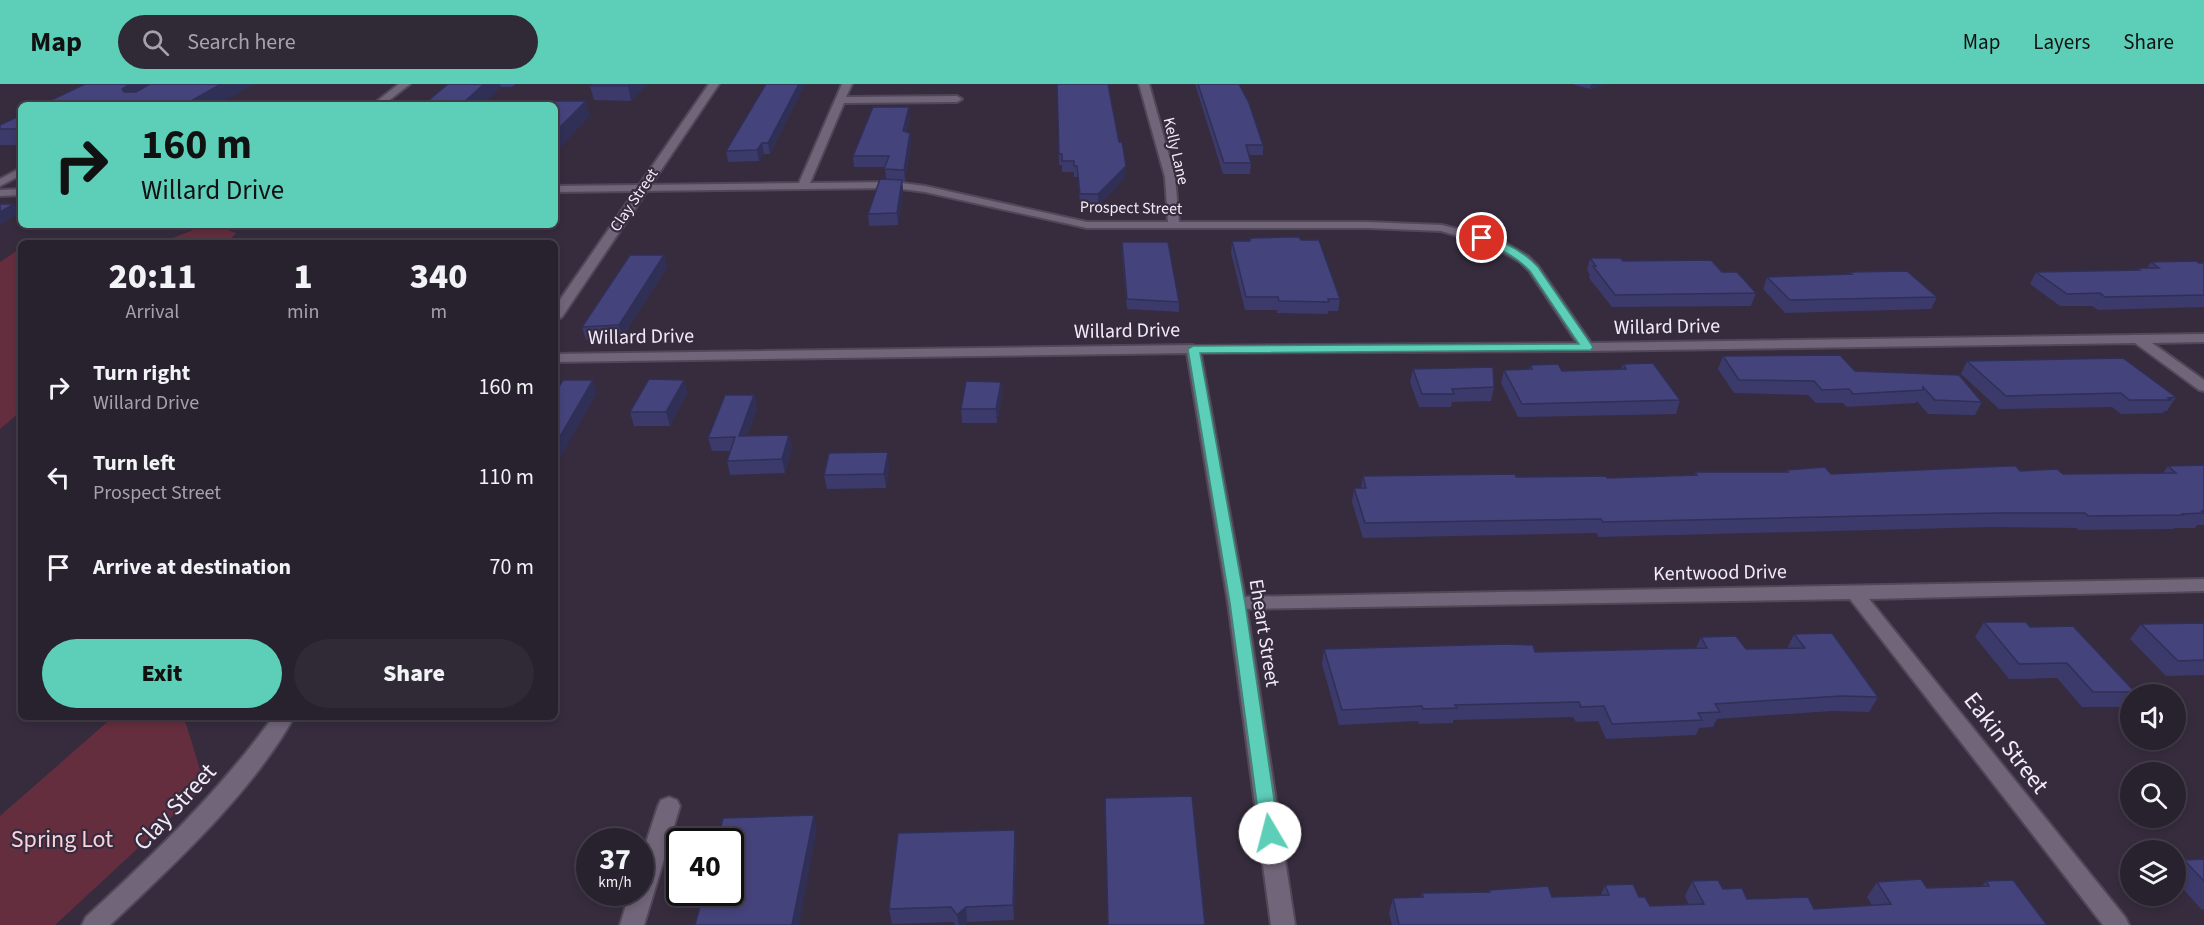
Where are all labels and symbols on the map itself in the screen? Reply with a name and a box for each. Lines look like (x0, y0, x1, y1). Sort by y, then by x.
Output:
street label: Kelly Lane (1158, 115, 1194, 187)
street label: Clay Street (605, 164, 664, 236)
street label: Prospect Street (1080, 196, 1183, 220)
pin (1456, 212, 1507, 263)
street label: Willard Drive (1614, 312, 1720, 342)
street label: Willard Drive (1074, 316, 1180, 346)
street label: Willard Drive (588, 322, 694, 352)
street label: Kentwood Drive (1653, 558, 1787, 588)
street label: Eheart Street (1242, 577, 1286, 689)
street label: Eakin Street (1955, 685, 2057, 801)
street label: Clay Street (125, 756, 225, 858)
position arrow (1238, 801, 1302, 865)
park label: Spring Lot (11, 822, 113, 857)
speed limit sign: 40 (666, 828, 744, 906)

